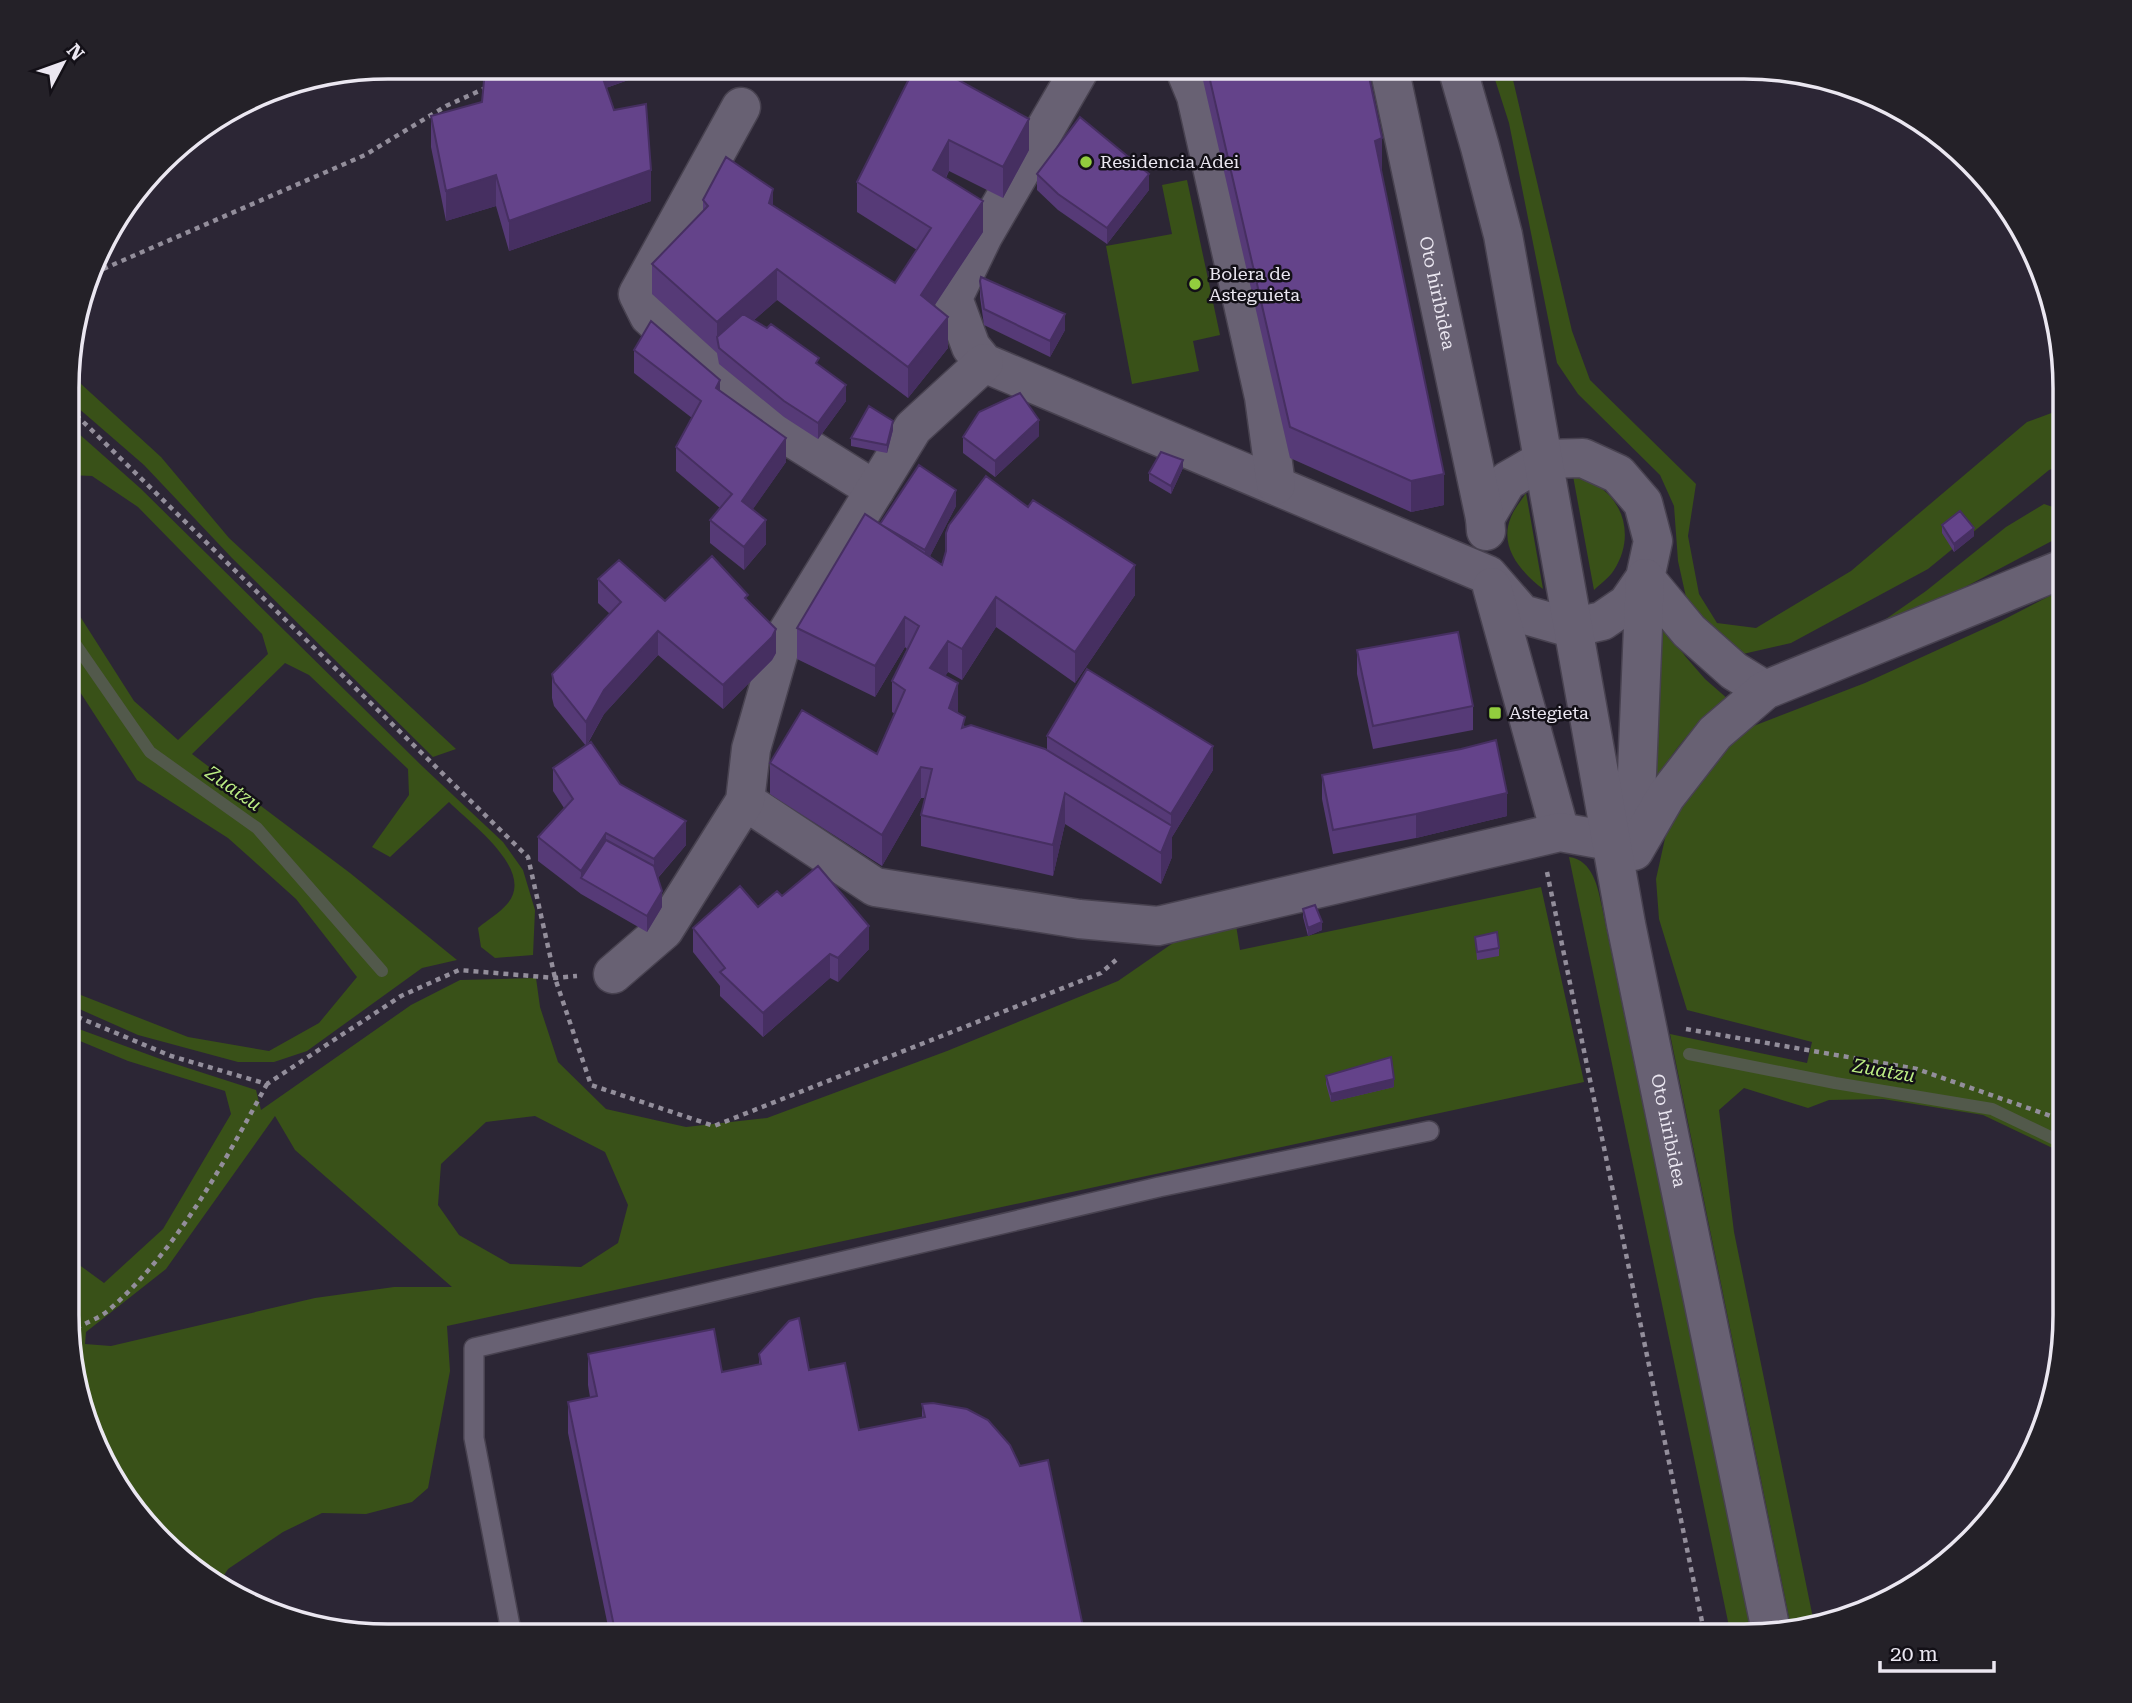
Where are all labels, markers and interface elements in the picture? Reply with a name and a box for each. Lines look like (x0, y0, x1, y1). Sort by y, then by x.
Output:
north arrow (28, 28, 98, 98)
text: N (62, 39, 89, 66)
place label: Residencia Adei (1100, 151, 1240, 172)
marker: Residencia Adei (1078, 154, 1094, 170)
street label: Oto hiribidea (1415, 234, 1460, 352)
place label: Bolera de Asteguieta (1209, 263, 1300, 305)
marker: Bolera de Asteguieta (1187, 276, 1203, 292)
place label: Astegieta (1509, 702, 1589, 723)
marker: Astegieta (1487, 705, 1503, 721)
water label: Zuatzu (201, 760, 266, 816)
water label: Zuatzu (1850, 1054, 1917, 1087)
street label: Oto hiribidea (1647, 1072, 1691, 1189)
scale bar (1880, 1630, 1994, 1674)
text: 20 m (1890, 1642, 1938, 1666)

